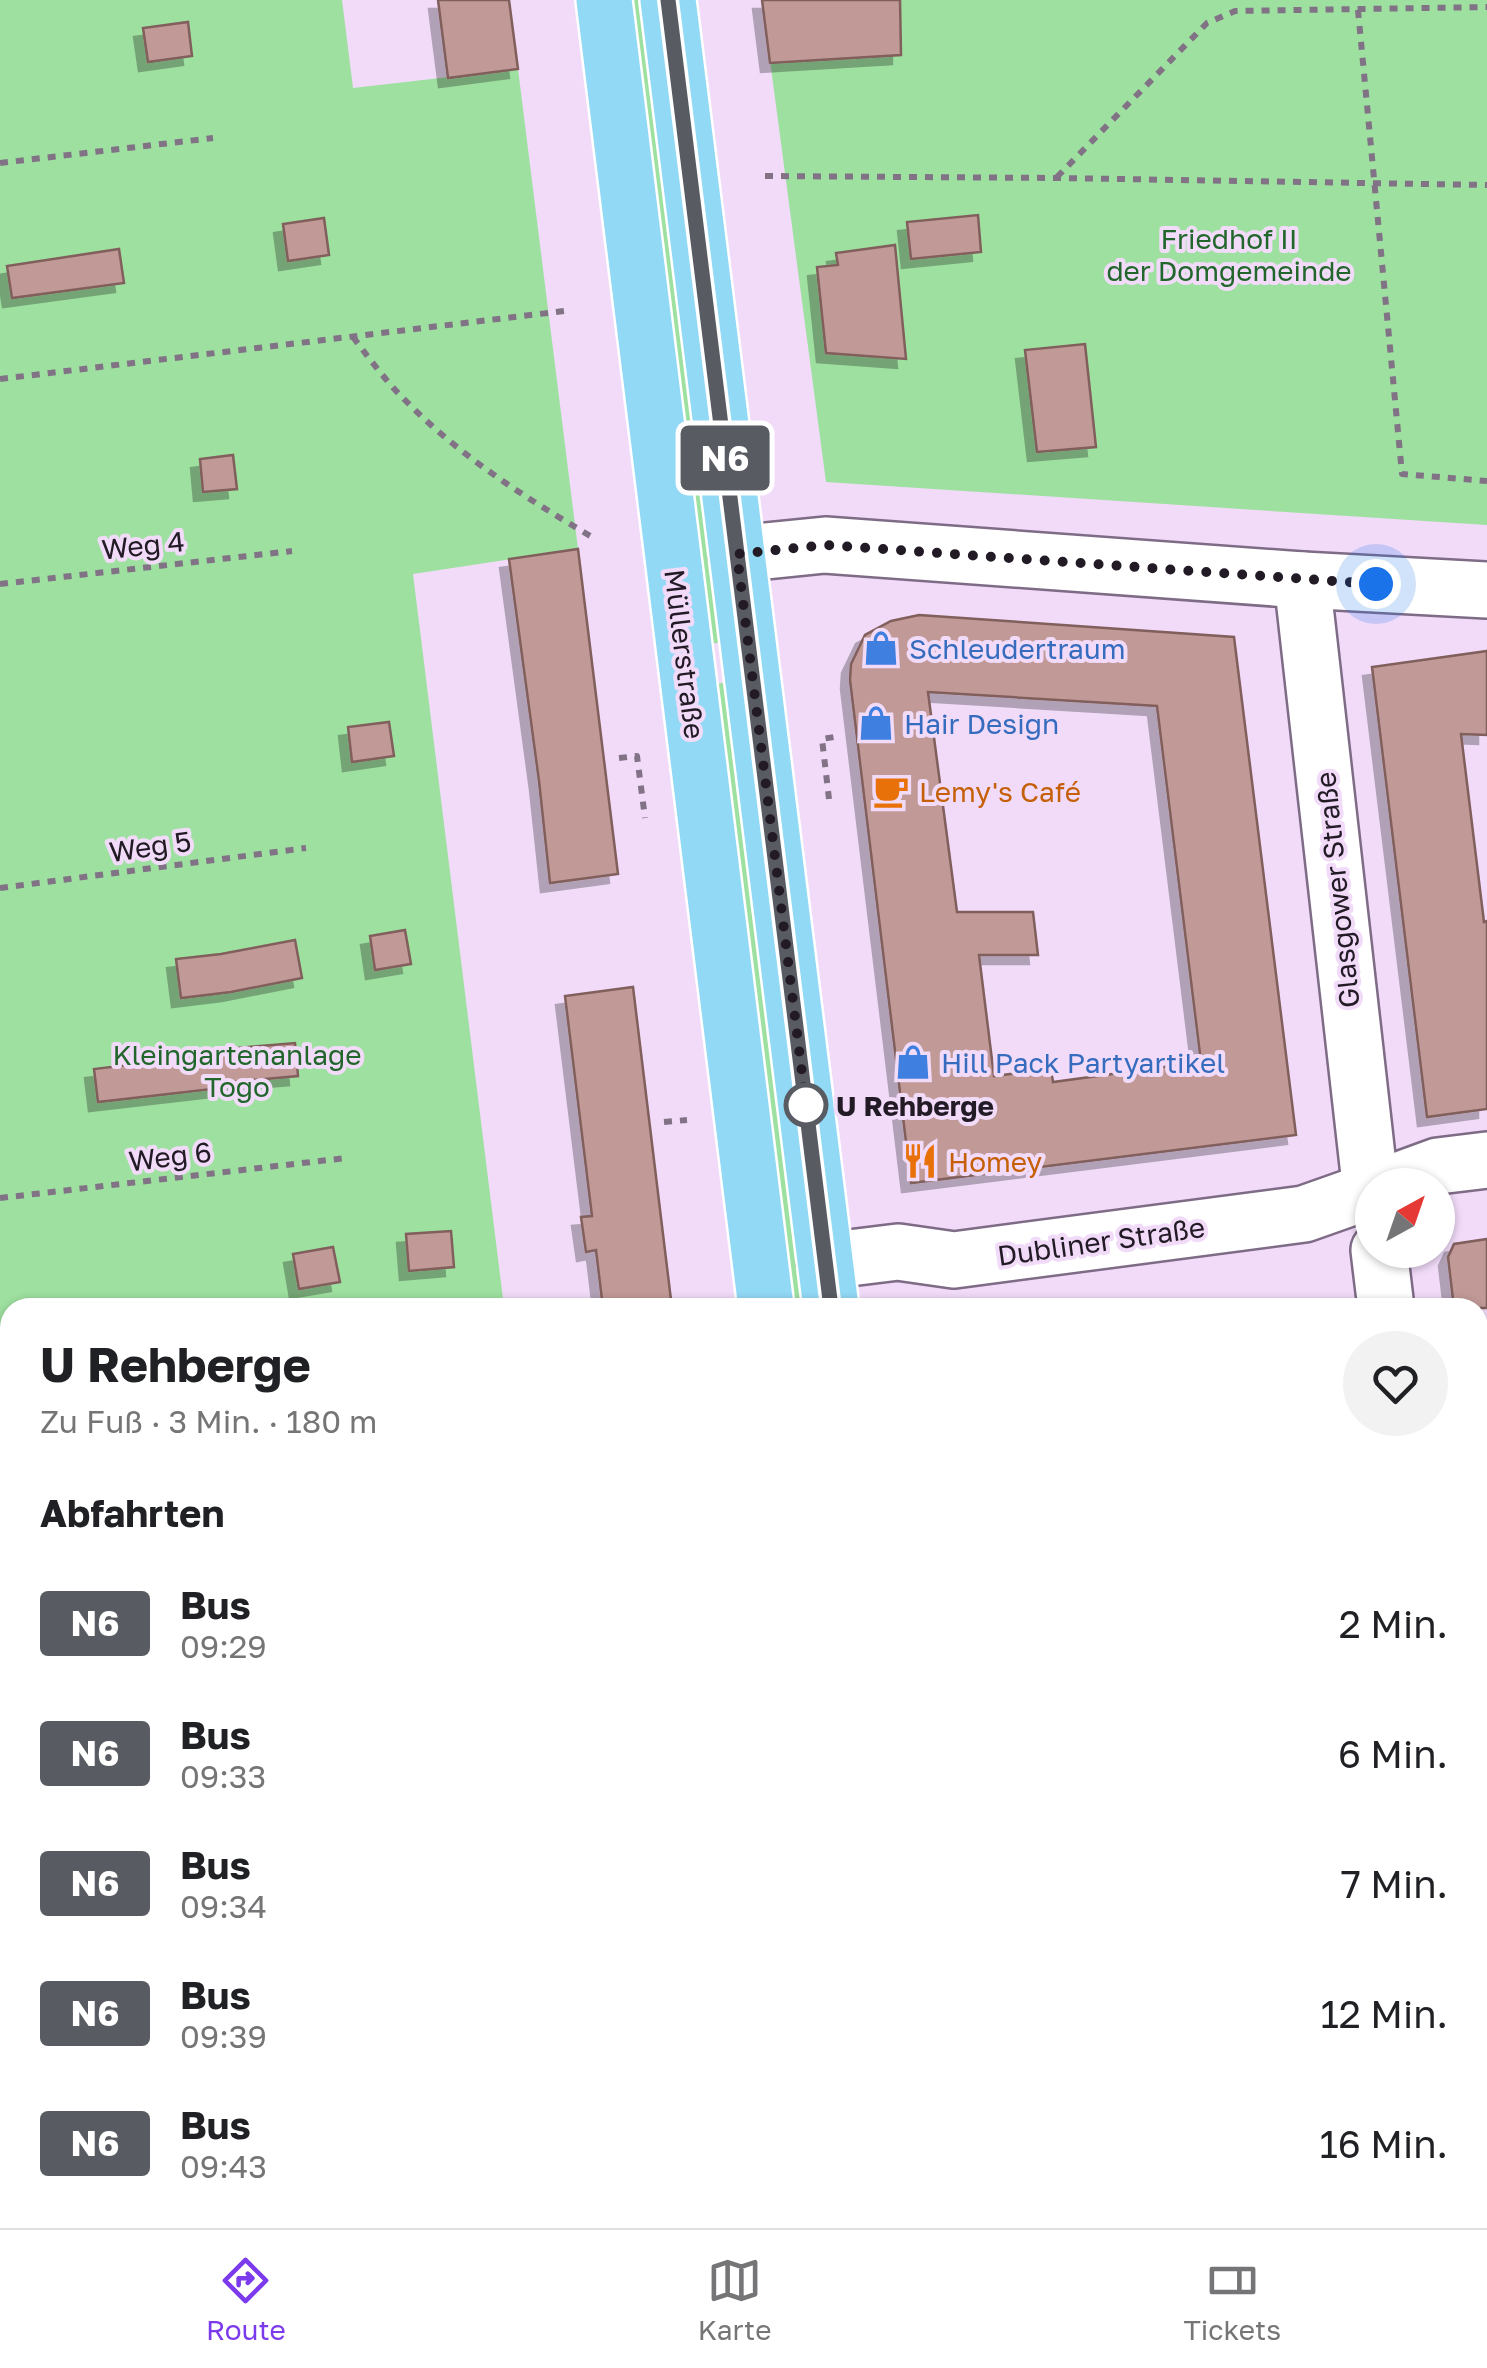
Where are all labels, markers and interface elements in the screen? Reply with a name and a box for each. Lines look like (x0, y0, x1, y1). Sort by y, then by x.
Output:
park label: Friedhof II der Domgemeinde (1106, 222, 1352, 287)
line badge: N6 (680, 426, 770, 490)
text: N6 (701, 437, 749, 479)
street label: Weg 4 (100, 524, 186, 566)
your location (1351, 559, 1401, 609)
street label: Müllerstraße (658, 567, 712, 741)
shop icon: Schleudertraum (862, 629, 900, 667)
place label: Schleudertraum (909, 632, 1126, 665)
shop icon: Hair Design (857, 704, 895, 742)
place label: Hair Design (904, 707, 1059, 740)
street label: Glasgower Straße (1308, 770, 1366, 1010)
cafe icon: Lemy's Café (872, 772, 910, 810)
place label: Lemy's Café (919, 775, 1081, 808)
street label: Weg 5 (107, 824, 193, 868)
park label: Kleingartenanlage Togo (112, 1038, 362, 1103)
shop icon: Hill Pack Partyartikel (894, 1043, 932, 1081)
place label: Hill Pack Partyartikel (941, 1046, 1225, 1079)
marker: U Rehberge (785, 1084, 827, 1126)
place label: U Rehberge (836, 1089, 994, 1122)
street label: Weg 6 (127, 1135, 213, 1177)
restaurant icon: Homey (901, 1142, 939, 1180)
place label: Homey (948, 1145, 1043, 1178)
north arrow (1355, 1168, 1455, 1268)
map controls (1355, 1168, 1455, 1268)
street label: Dubliner Straße (995, 1210, 1207, 1272)
button: heart (1343, 1331, 1448, 1436)
text: U Rehberge (40, 1335, 311, 1393)
text: Zu Fuß · 3 Min. · 180 m (40, 1402, 377, 1440)
text: Abfahrten (40, 1490, 224, 1535)
text: Bus (180, 1582, 251, 1627)
text: 2 Min. (1339, 1601, 1448, 1646)
text: N6 (71, 1602, 119, 1644)
text: 09:29 (180, 1627, 267, 1665)
text: Bus (180, 1712, 251, 1757)
text: 6 Min. (1338, 1731, 1448, 1776)
text: N6 (71, 1732, 119, 1774)
text: 09:33 (180, 1757, 266, 1795)
text: Bus (180, 1842, 251, 1887)
text: 7 Min. (1341, 1861, 1448, 1906)
text: N6 (71, 1862, 119, 1904)
text: 09:34 (180, 1887, 267, 1925)
text: Bus (180, 1972, 251, 2017)
text: 12 Min. (1320, 1991, 1448, 2036)
text: N6 (71, 1992, 119, 2034)
text: 09:39 (180, 2017, 267, 2055)
text: Bus (180, 2102, 251, 2147)
text: 16 Min. (1319, 2121, 1448, 2166)
text: N6 (71, 2122, 119, 2164)
text: 09:43 (180, 2147, 267, 2185)
tab: Route (206, 2253, 286, 2346)
tab: Karte (698, 2253, 772, 2346)
tab: Tickets (1183, 2253, 1281, 2346)

